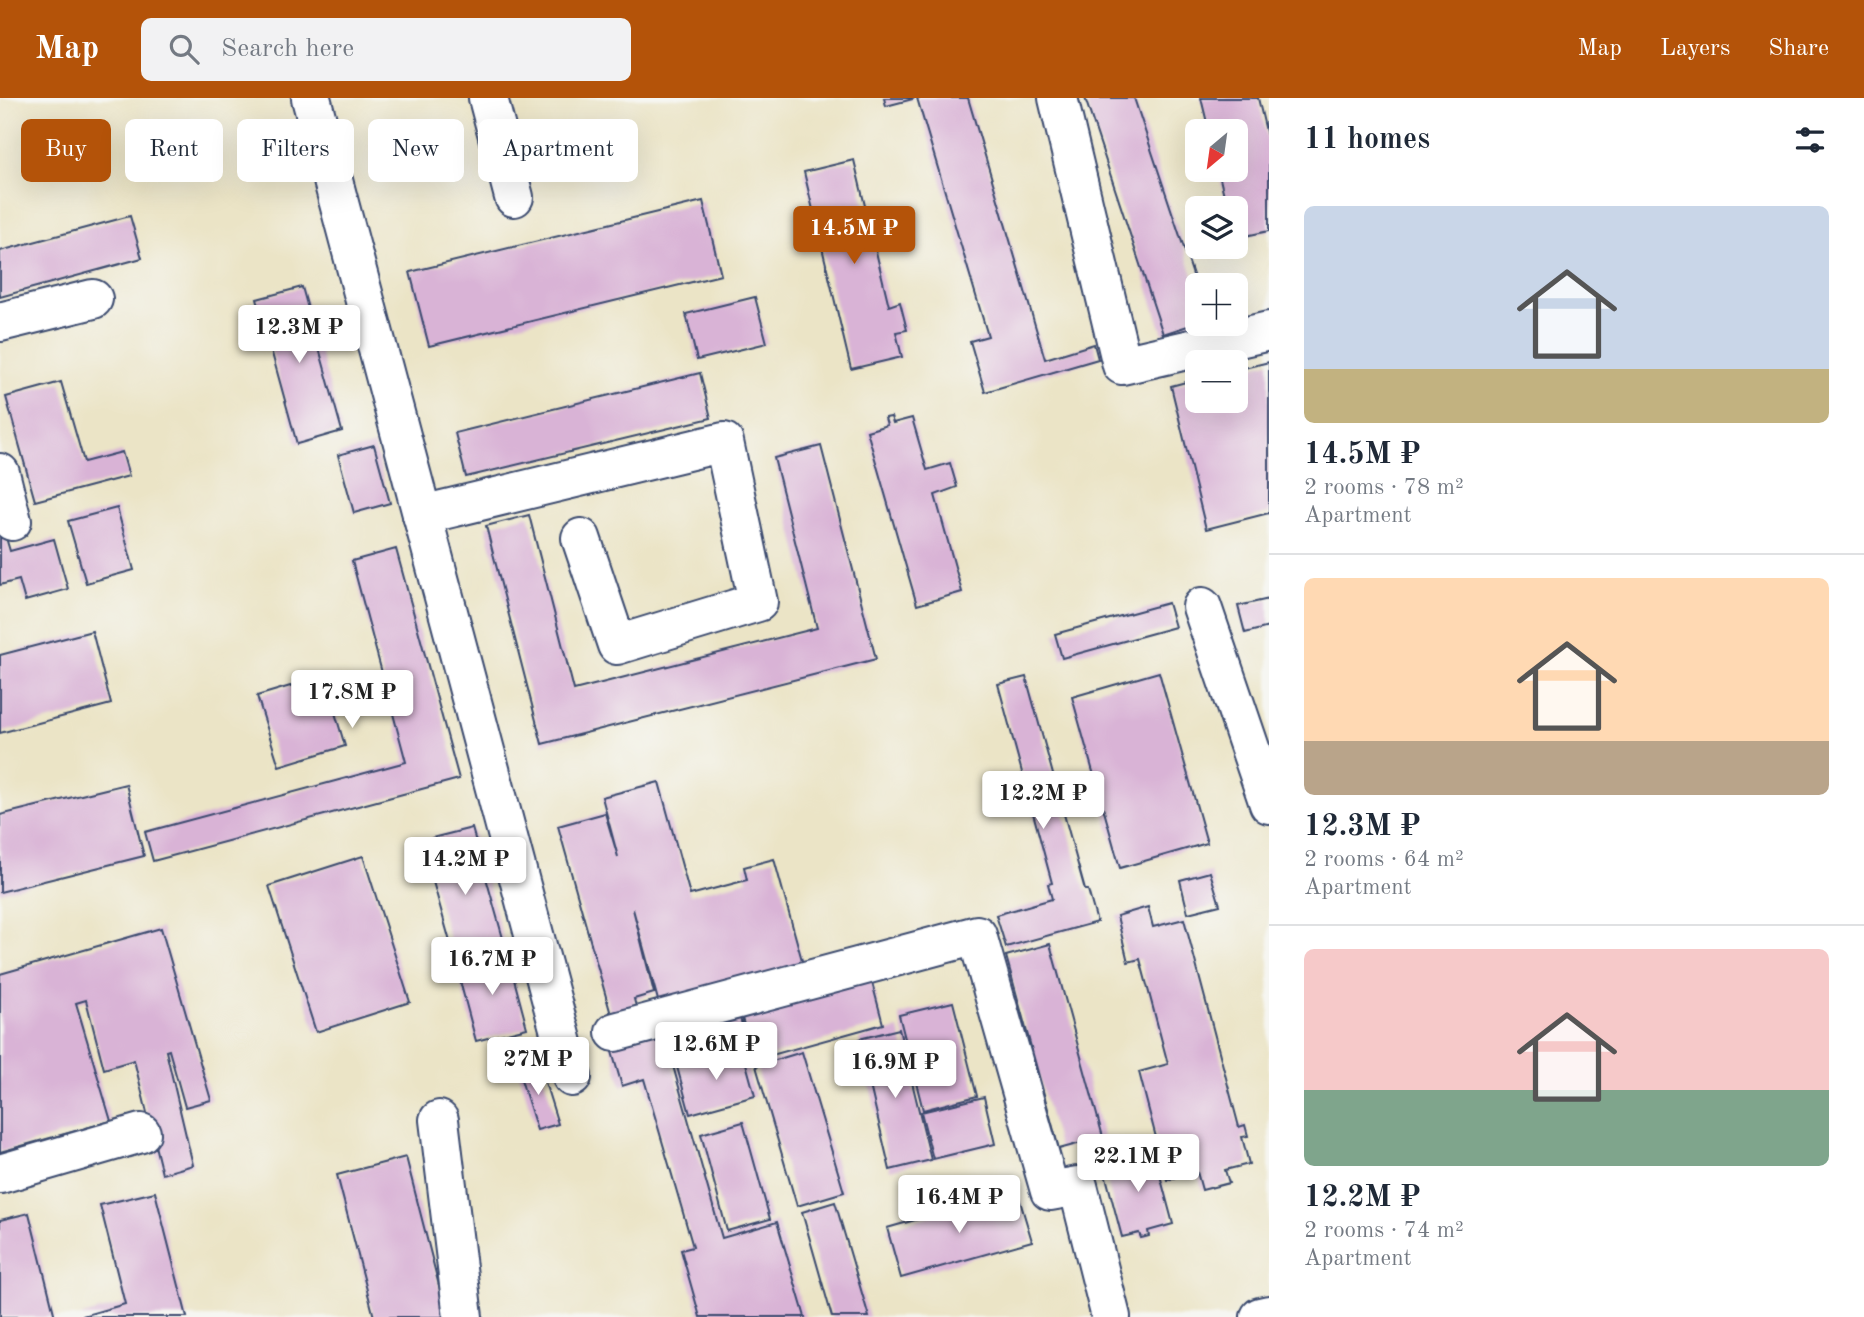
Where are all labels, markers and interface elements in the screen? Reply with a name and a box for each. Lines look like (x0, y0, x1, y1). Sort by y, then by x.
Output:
search box (141, 18, 631, 81)
icon: search (165, 30, 203, 68)
text: Map (35, 33, 99, 66)
text: Search here (221, 36, 354, 62)
text: Map (1578, 37, 1622, 61)
text: Layers (1660, 37, 1730, 61)
text: Share (1768, 37, 1829, 61)
chip: Buy (21, 119, 111, 182)
chip: Rent (125, 119, 223, 182)
chip: Filters (237, 119, 354, 182)
chip: New (368, 119, 464, 182)
chip: Apartment (478, 119, 638, 182)
north arrow (1185, 119, 1248, 182)
map controls (1185, 119, 1248, 413)
icon: filters (1791, 121, 1829, 159)
text: 11 homes (1304, 125, 1430, 155)
button: layers (1185, 196, 1248, 259)
pin: 14.5M ₽ (789, 206, 919, 266)
text: 14.5M ₽ (809, 217, 899, 240)
icon: home (1504, 251, 1630, 377)
button: + (1185, 273, 1248, 336)
pin: 12.3M ₽ (234, 306, 364, 365)
text: 12.3M ₽ (254, 316, 344, 339)
button: − (1185, 350, 1248, 413)
text: 14.5M ₽ (1304, 440, 1421, 470)
text: 2 rooms · 78 m² (1304, 476, 1464, 499)
text: Apartment (1304, 504, 1412, 527)
icon: home (1504, 623, 1630, 749)
pin: 17.8M ₽ (287, 670, 417, 730)
text: 17.8M ₽ (307, 681, 397, 704)
pin: 12.2M ₽ (978, 772, 1108, 831)
text: 12.2M ₽ (998, 782, 1088, 805)
text: 12.3M ₽ (1304, 812, 1421, 842)
pin: 14.2M ₽ (400, 838, 530, 897)
text: 14.2M ₽ (420, 848, 510, 871)
text: 2 rooms · 64 m² (1304, 848, 1464, 871)
text: Apartment (1304, 876, 1412, 899)
pin: 16.7M ₽ (427, 937, 557, 997)
text: 16.7M ₽ (447, 948, 537, 971)
icon: home (1504, 994, 1630, 1120)
pin: 12.6M ₽ (651, 1023, 781, 1082)
text: 12.6M ₽ (671, 1033, 761, 1056)
pin: 27M ₽ (489, 1038, 587, 1097)
pin: 16.9M ₽ (830, 1040, 960, 1100)
text: 27M ₽ (503, 1048, 573, 1071)
text: 16.9M ₽ (850, 1051, 940, 1074)
pin: 22.1M ₽ (1073, 1134, 1203, 1194)
text: 22.1M ₽ (1093, 1145, 1183, 1168)
pin: 16.4M ₽ (894, 1176, 1024, 1235)
text: 12.2M ₽ (1304, 1183, 1421, 1213)
text: 16.4M ₽ (914, 1186, 1004, 1209)
text: 2 rooms · 74 m² (1304, 1219, 1464, 1242)
text: Apartment (1304, 1247, 1412, 1270)

